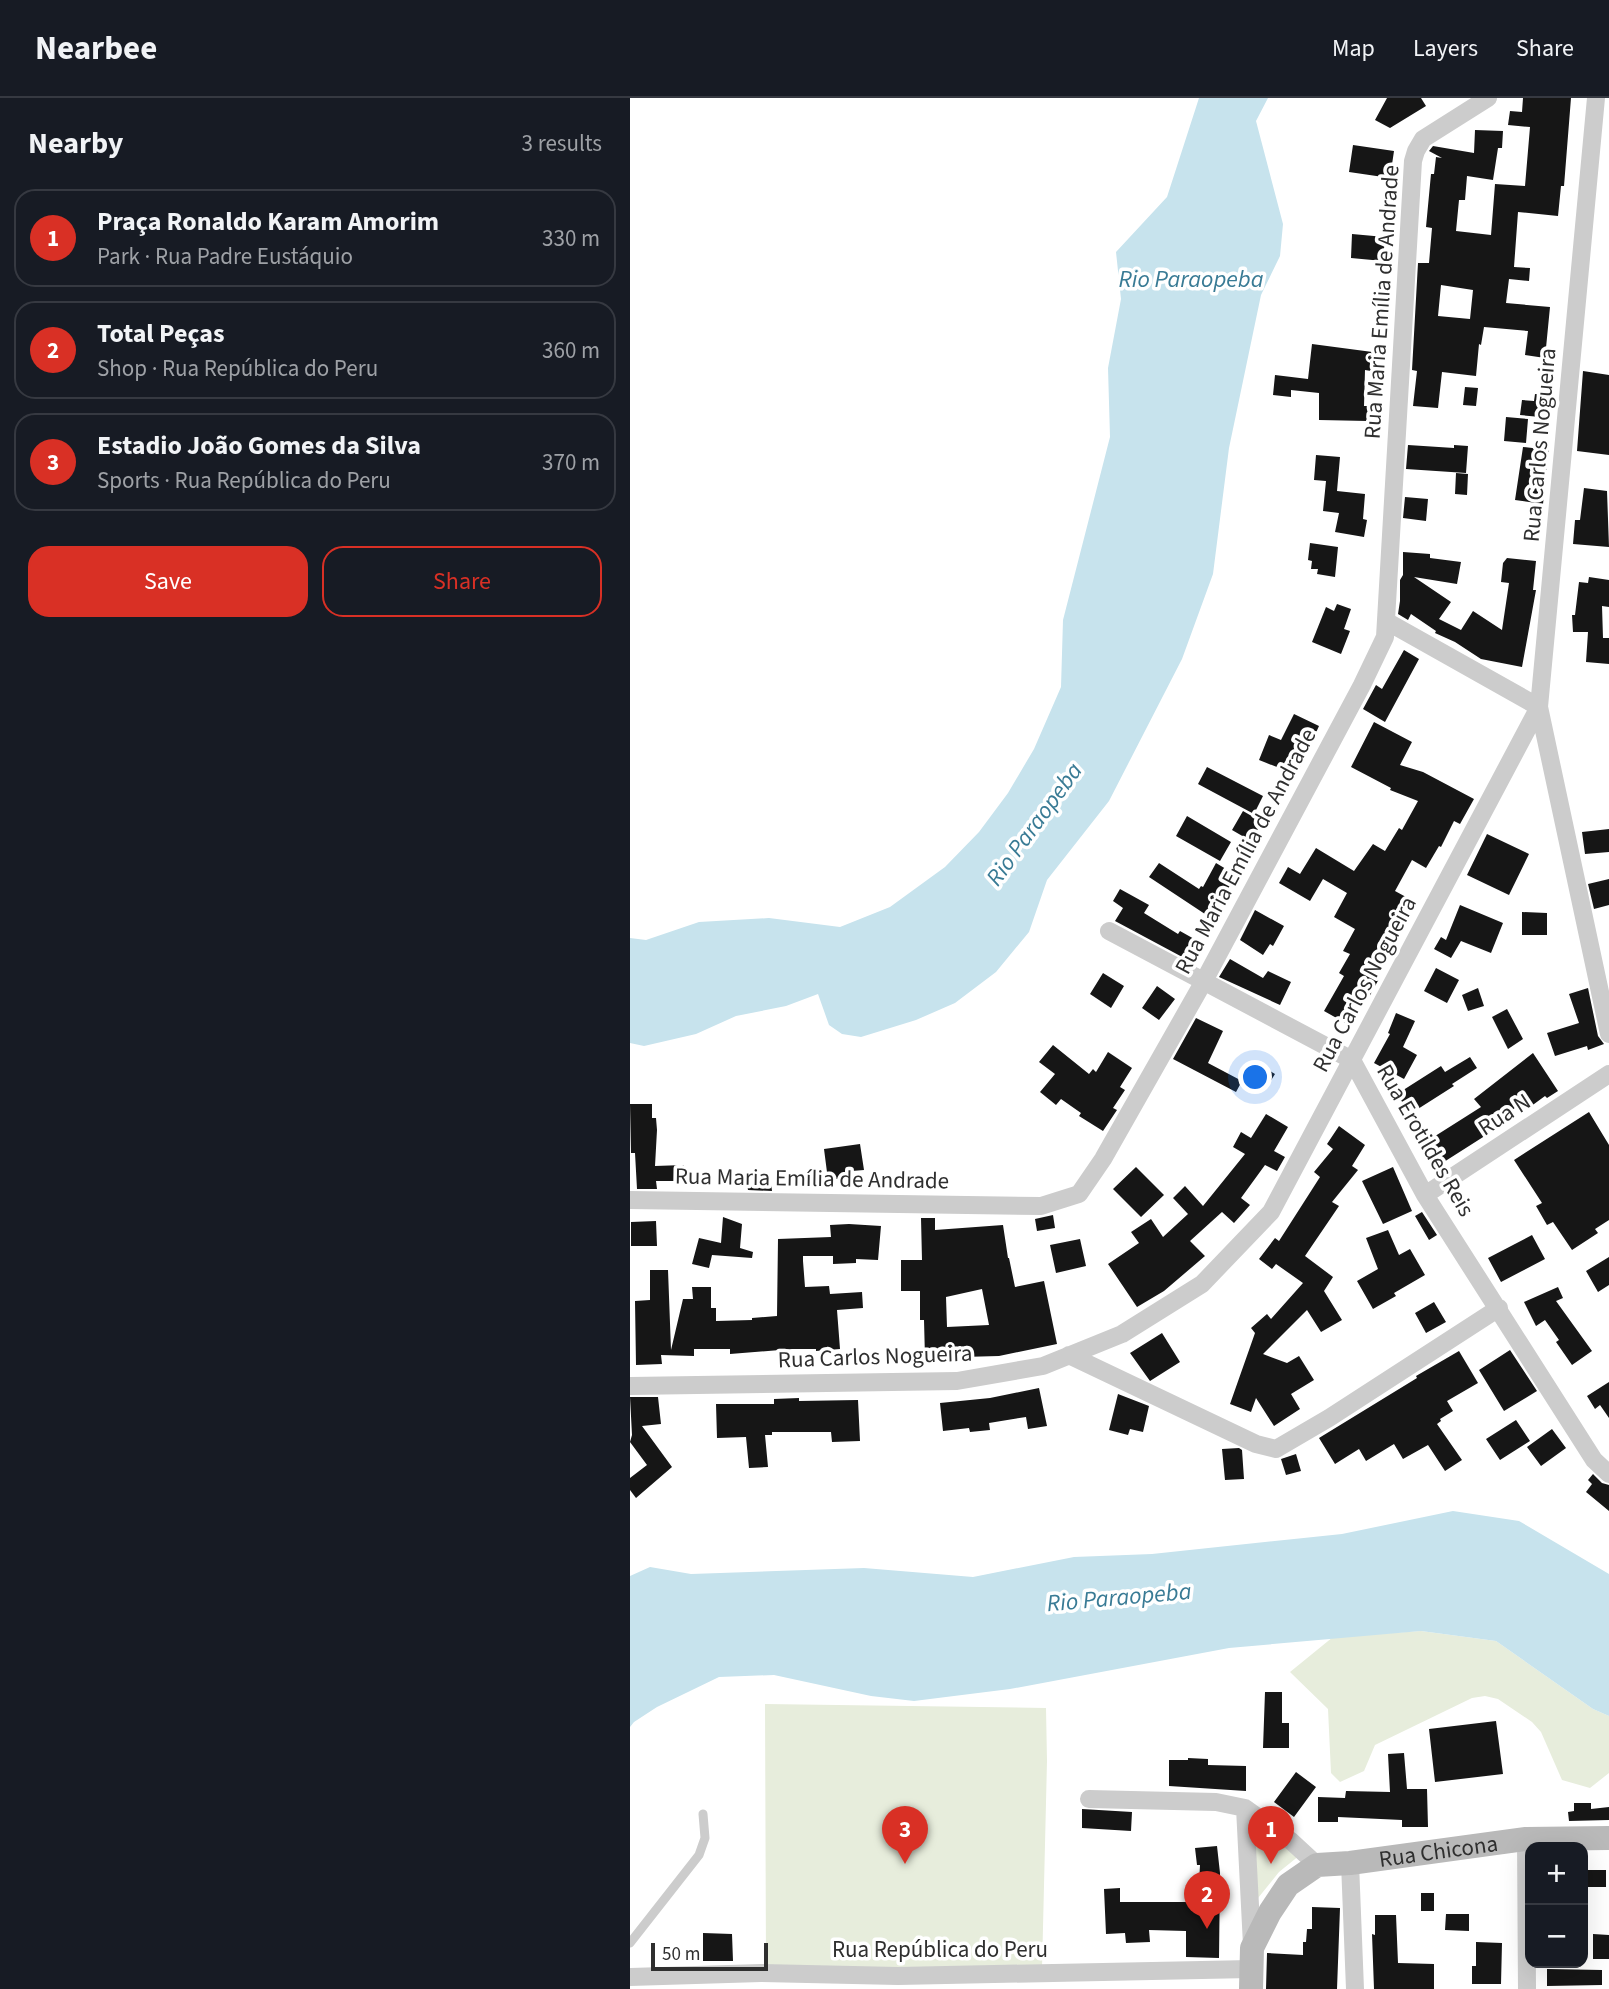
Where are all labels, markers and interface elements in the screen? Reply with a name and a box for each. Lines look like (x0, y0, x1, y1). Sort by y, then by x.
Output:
text: Nearbee (35, 25, 157, 72)
text: Map (1332, 31, 1375, 66)
text: Layers (1413, 31, 1478, 66)
text: Share (1516, 31, 1574, 66)
text: Nearby (28, 122, 123, 165)
text: 3 results (522, 127, 602, 160)
street label: Rua Maria Emília de Andrade (1355, 164, 1408, 440)
text: Praça Ronaldo Karam Amorim (97, 203, 439, 240)
text: 1 (47, 222, 59, 255)
text: 330 m (542, 222, 600, 255)
text: Park · Rua Padre Eustáquio (97, 240, 353, 273)
water label: Rio Paraopeba (1118, 262, 1264, 297)
text: Total Peças (97, 315, 225, 352)
text: 2 (47, 334, 59, 367)
text: 360 m (542, 334, 600, 367)
street label: Rua Carlos Nogueira (1515, 347, 1564, 543)
text: Shop · Rua República do Peru (97, 352, 378, 385)
text: Estadio João Gomes da Silva (97, 427, 421, 464)
text: 3 (47, 446, 59, 479)
text: 370 m (542, 446, 600, 479)
text: Sports · Rua República do Peru (97, 464, 391, 497)
button: Save (28, 546, 308, 617)
button: Share (322, 546, 602, 617)
street label: Rua Maria Emília de Andrade (1166, 722, 1324, 980)
water label: Rio Paraopeba (978, 755, 1091, 893)
street label: Rua Carlos Nogueira (1304, 891, 1425, 1078)
street label: Rua Erotildes Reis (1369, 1058, 1483, 1223)
your location (1238, 1060, 1272, 1094)
street label: Rua N (1472, 1085, 1537, 1144)
street label: Rua Maria Emília de Andrade (675, 1160, 949, 1197)
street label: Rua Carlos Nogueira (777, 1337, 973, 1376)
water label: Rio Paraopeba (1045, 1574, 1193, 1621)
pin: 3 (882, 1806, 928, 1864)
pin: 1 (1248, 1806, 1294, 1864)
street label: Rua Chicona (1377, 1827, 1500, 1876)
map controls (1525, 1842, 1588, 1968)
button: + (1525, 1842, 1588, 1905)
pin: 2 (1184, 1871, 1230, 1929)
button: − (1525, 1905, 1588, 1968)
street label: Rua República do Peru (832, 1933, 1048, 1966)
scale bar (651, 1940, 768, 1972)
text: 50 m (662, 1941, 700, 1968)

